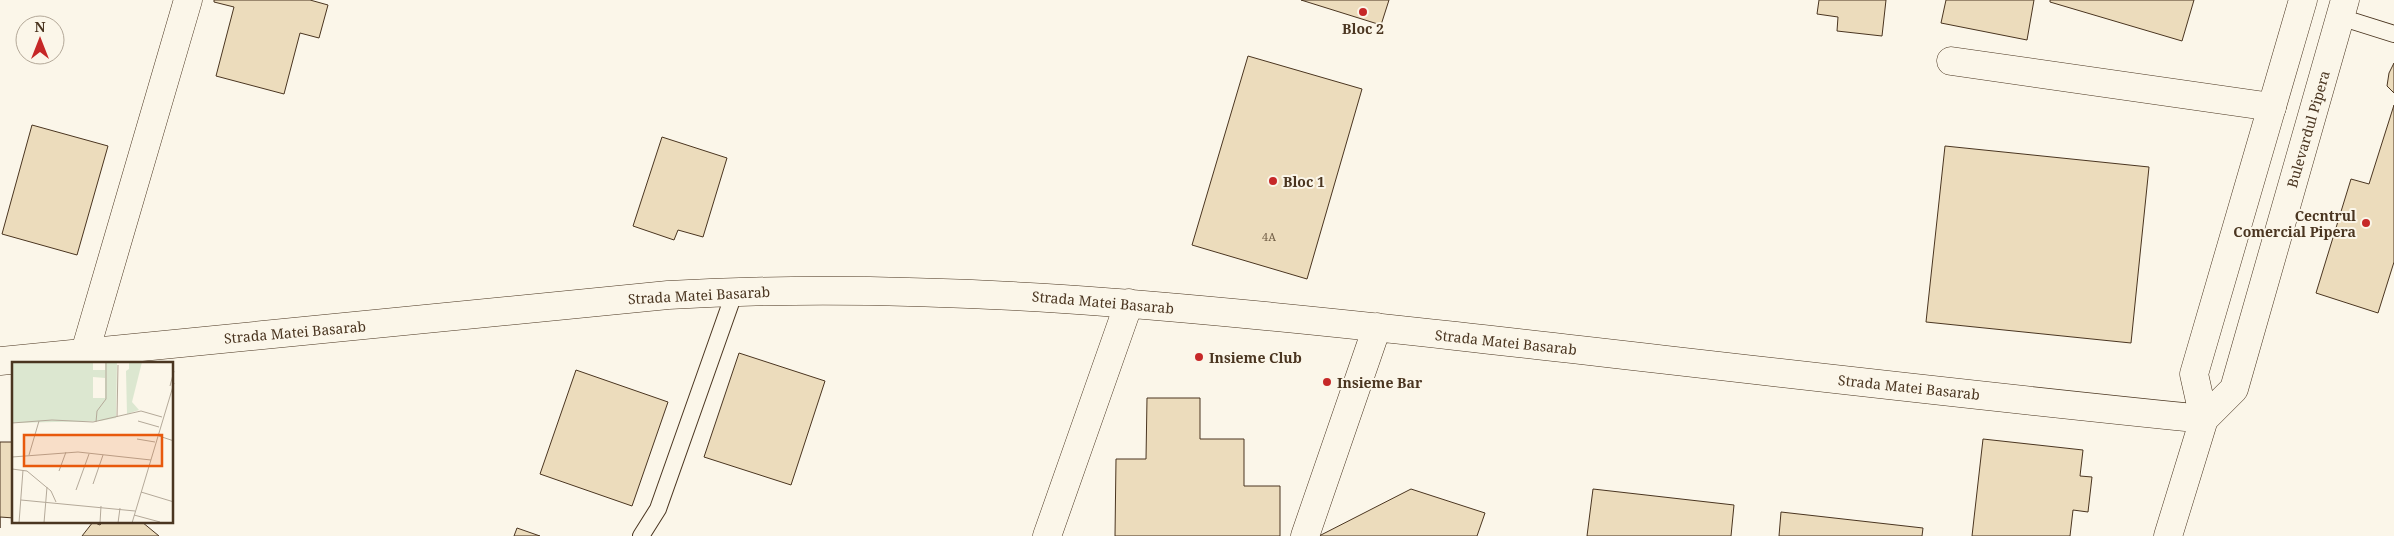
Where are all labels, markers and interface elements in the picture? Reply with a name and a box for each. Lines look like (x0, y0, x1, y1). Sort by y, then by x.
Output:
marker: Bloc 2 (1357, 6, 1369, 18)
north arrow (15, 15, 65, 65)
text: N (34, 17, 46, 36)
place label: Bloc 2 (1342, 19, 1384, 38)
street label: Bulevardul Pipera (2282, 68, 2334, 190)
place label: Bloc 1 (1283, 172, 1325, 191)
marker: Bloc 1 (1267, 175, 1279, 187)
place label: Cecntrul Comercial Pipera (2233, 206, 2356, 241)
marker: Cecntrul Comercial Pipera (2360, 217, 2372, 229)
house number: 4A (1262, 229, 1276, 244)
street label: Strada Matei Basarab (627, 282, 771, 308)
street label: Strada Matei Basarab (1031, 286, 1175, 318)
street label: Strada Matei Basarab (223, 316, 367, 348)
street label: Strada Matei Basarab (1434, 325, 1578, 359)
place label: Insieme Club (1209, 348, 1302, 367)
marker: Insieme Club (1193, 351, 1205, 363)
inset map (12, 362, 174, 524)
street label: Strada Matei Basarab (1837, 370, 1981, 404)
place label: Insieme Bar (1337, 373, 1423, 392)
marker: Insieme Bar (1321, 376, 1333, 388)

